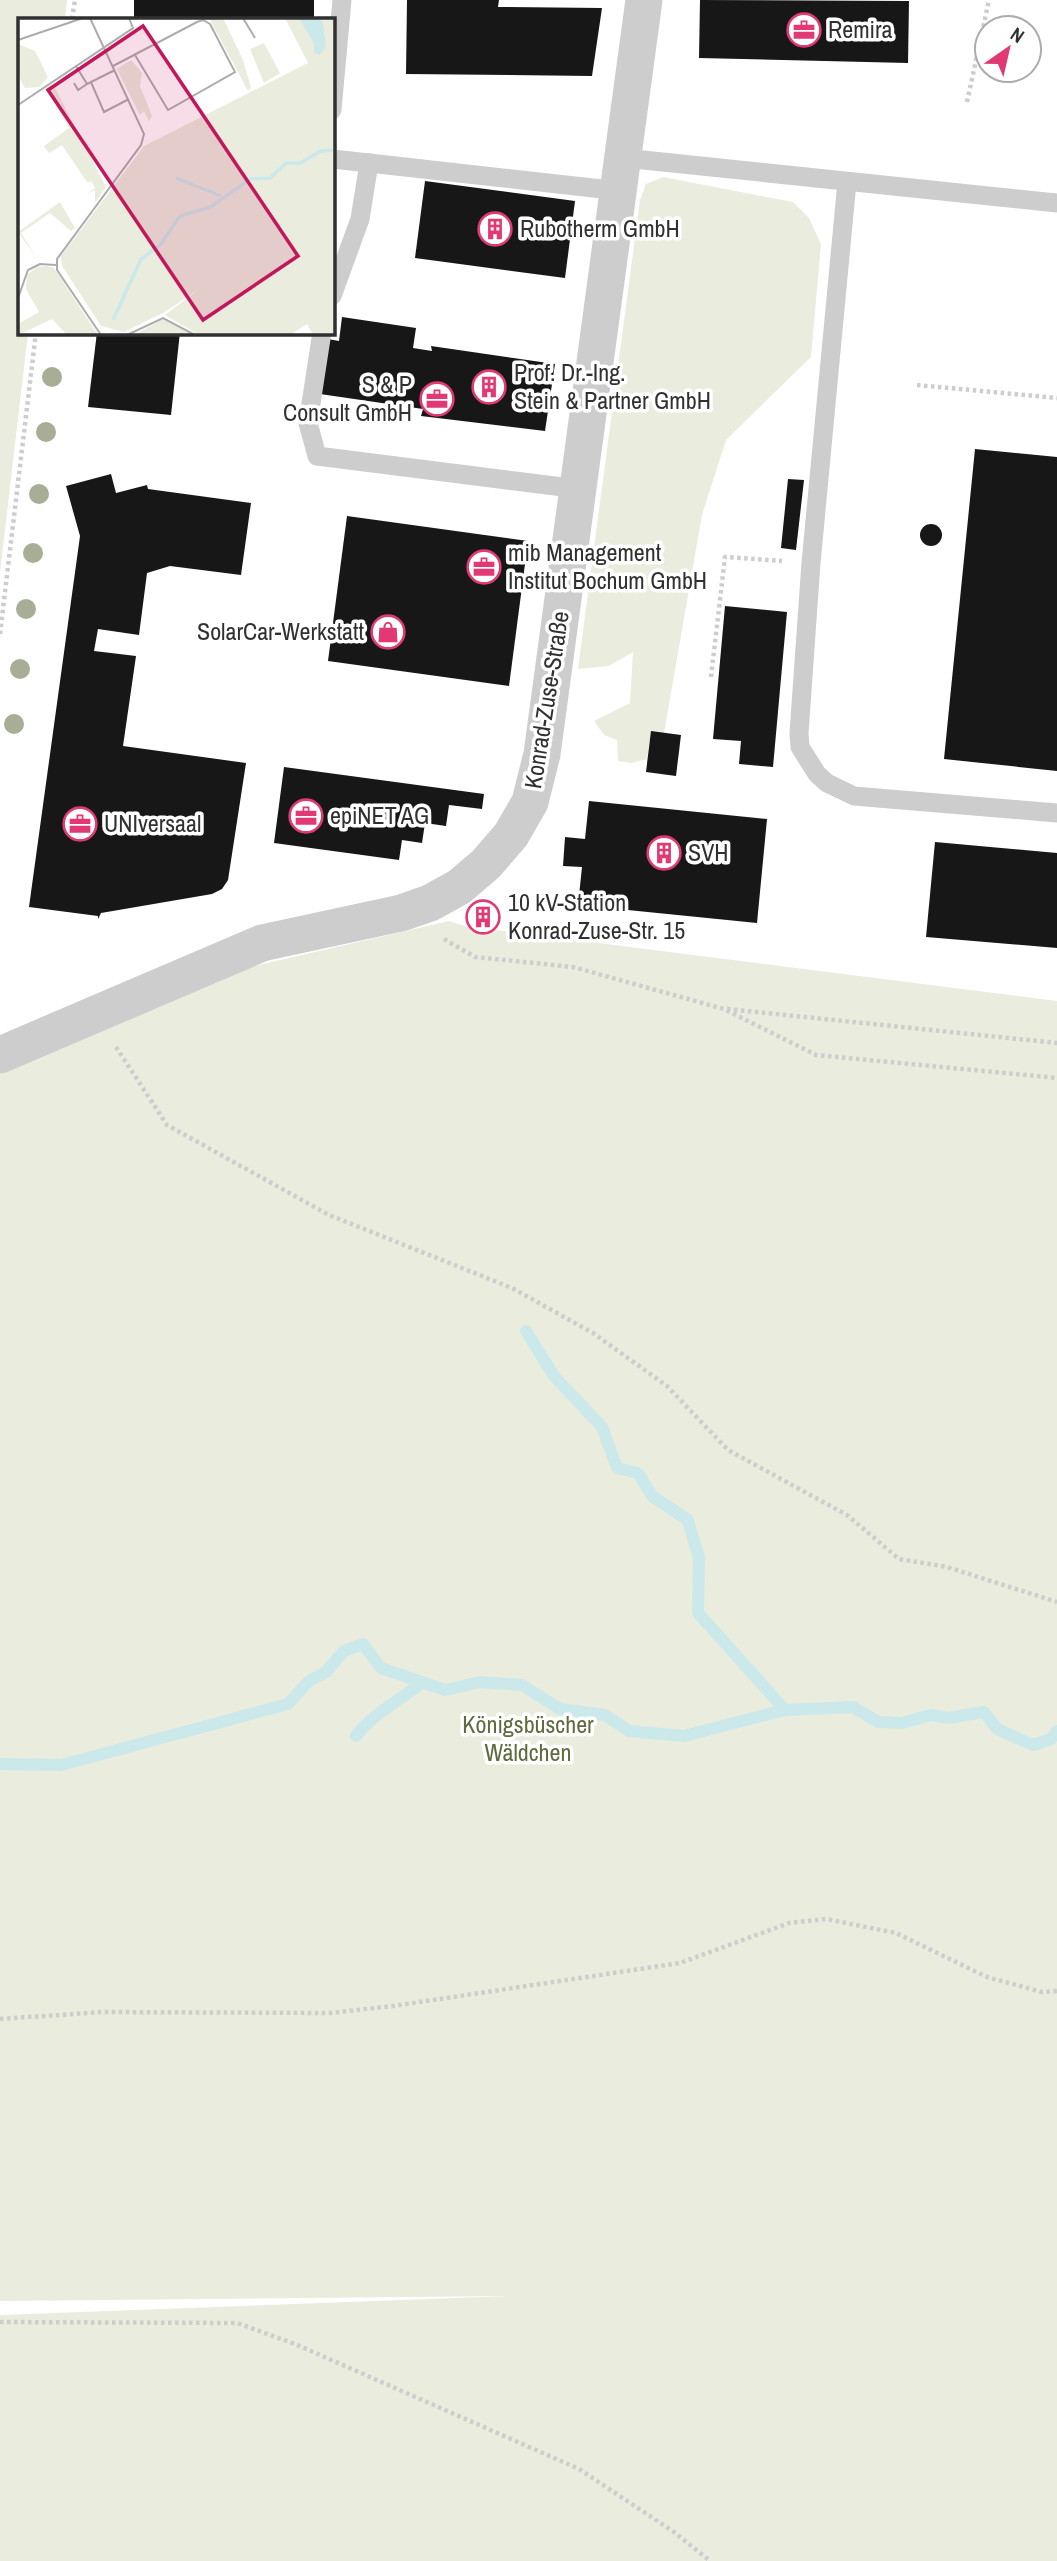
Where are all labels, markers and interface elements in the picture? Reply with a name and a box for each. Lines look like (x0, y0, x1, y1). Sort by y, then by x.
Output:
office icon: Remira (785, 11, 823, 49)
place label: Remira (828, 13, 893, 45)
north arrow (973, 14, 1043, 84)
inset map (18, 18, 334, 334)
text: N (1006, 21, 1029, 49)
building icon: Rubotherm GmbH (476, 210, 514, 248)
place label: Rubotherm GmbH (520, 212, 680, 244)
place label: Prof. Dr.-Ing. Stein & Partner GmbH (514, 356, 711, 416)
place label: S & P Consult GmbH (283, 368, 412, 428)
building icon: Prof. Dr.-Ing. Stein & Partner GmbH (470, 368, 508, 406)
office icon: S & P Consult GmbH (418, 380, 456, 418)
place label: mib Management Institut Bochum GmbH (508, 536, 707, 596)
office icon: mib Management Institut Bochum GmbH (465, 548, 503, 586)
street label: Konrad-Zuse-Straße (516, 609, 576, 791)
shop icon: SolarCar-Werkstatt (369, 613, 407, 651)
place label: SolarCar-Werkstatt (197, 615, 365, 647)
office icon: epiNET AG (287, 797, 325, 835)
place label: epiNET AG (330, 799, 429, 831)
office icon: UNIversaal (61, 805, 99, 843)
place label: UNIversaal (104, 807, 201, 839)
building icon: SVH (645, 834, 683, 872)
place label: SVH (688, 836, 728, 868)
place label: 10 kV-Station Konrad-Zuse-Str. 15 (508, 886, 685, 946)
building icon: 10 kV-Station Konrad-Zuse-Str. 15 (464, 898, 502, 936)
park label: Königsbüscher Wäldchen (462, 1708, 594, 1768)

